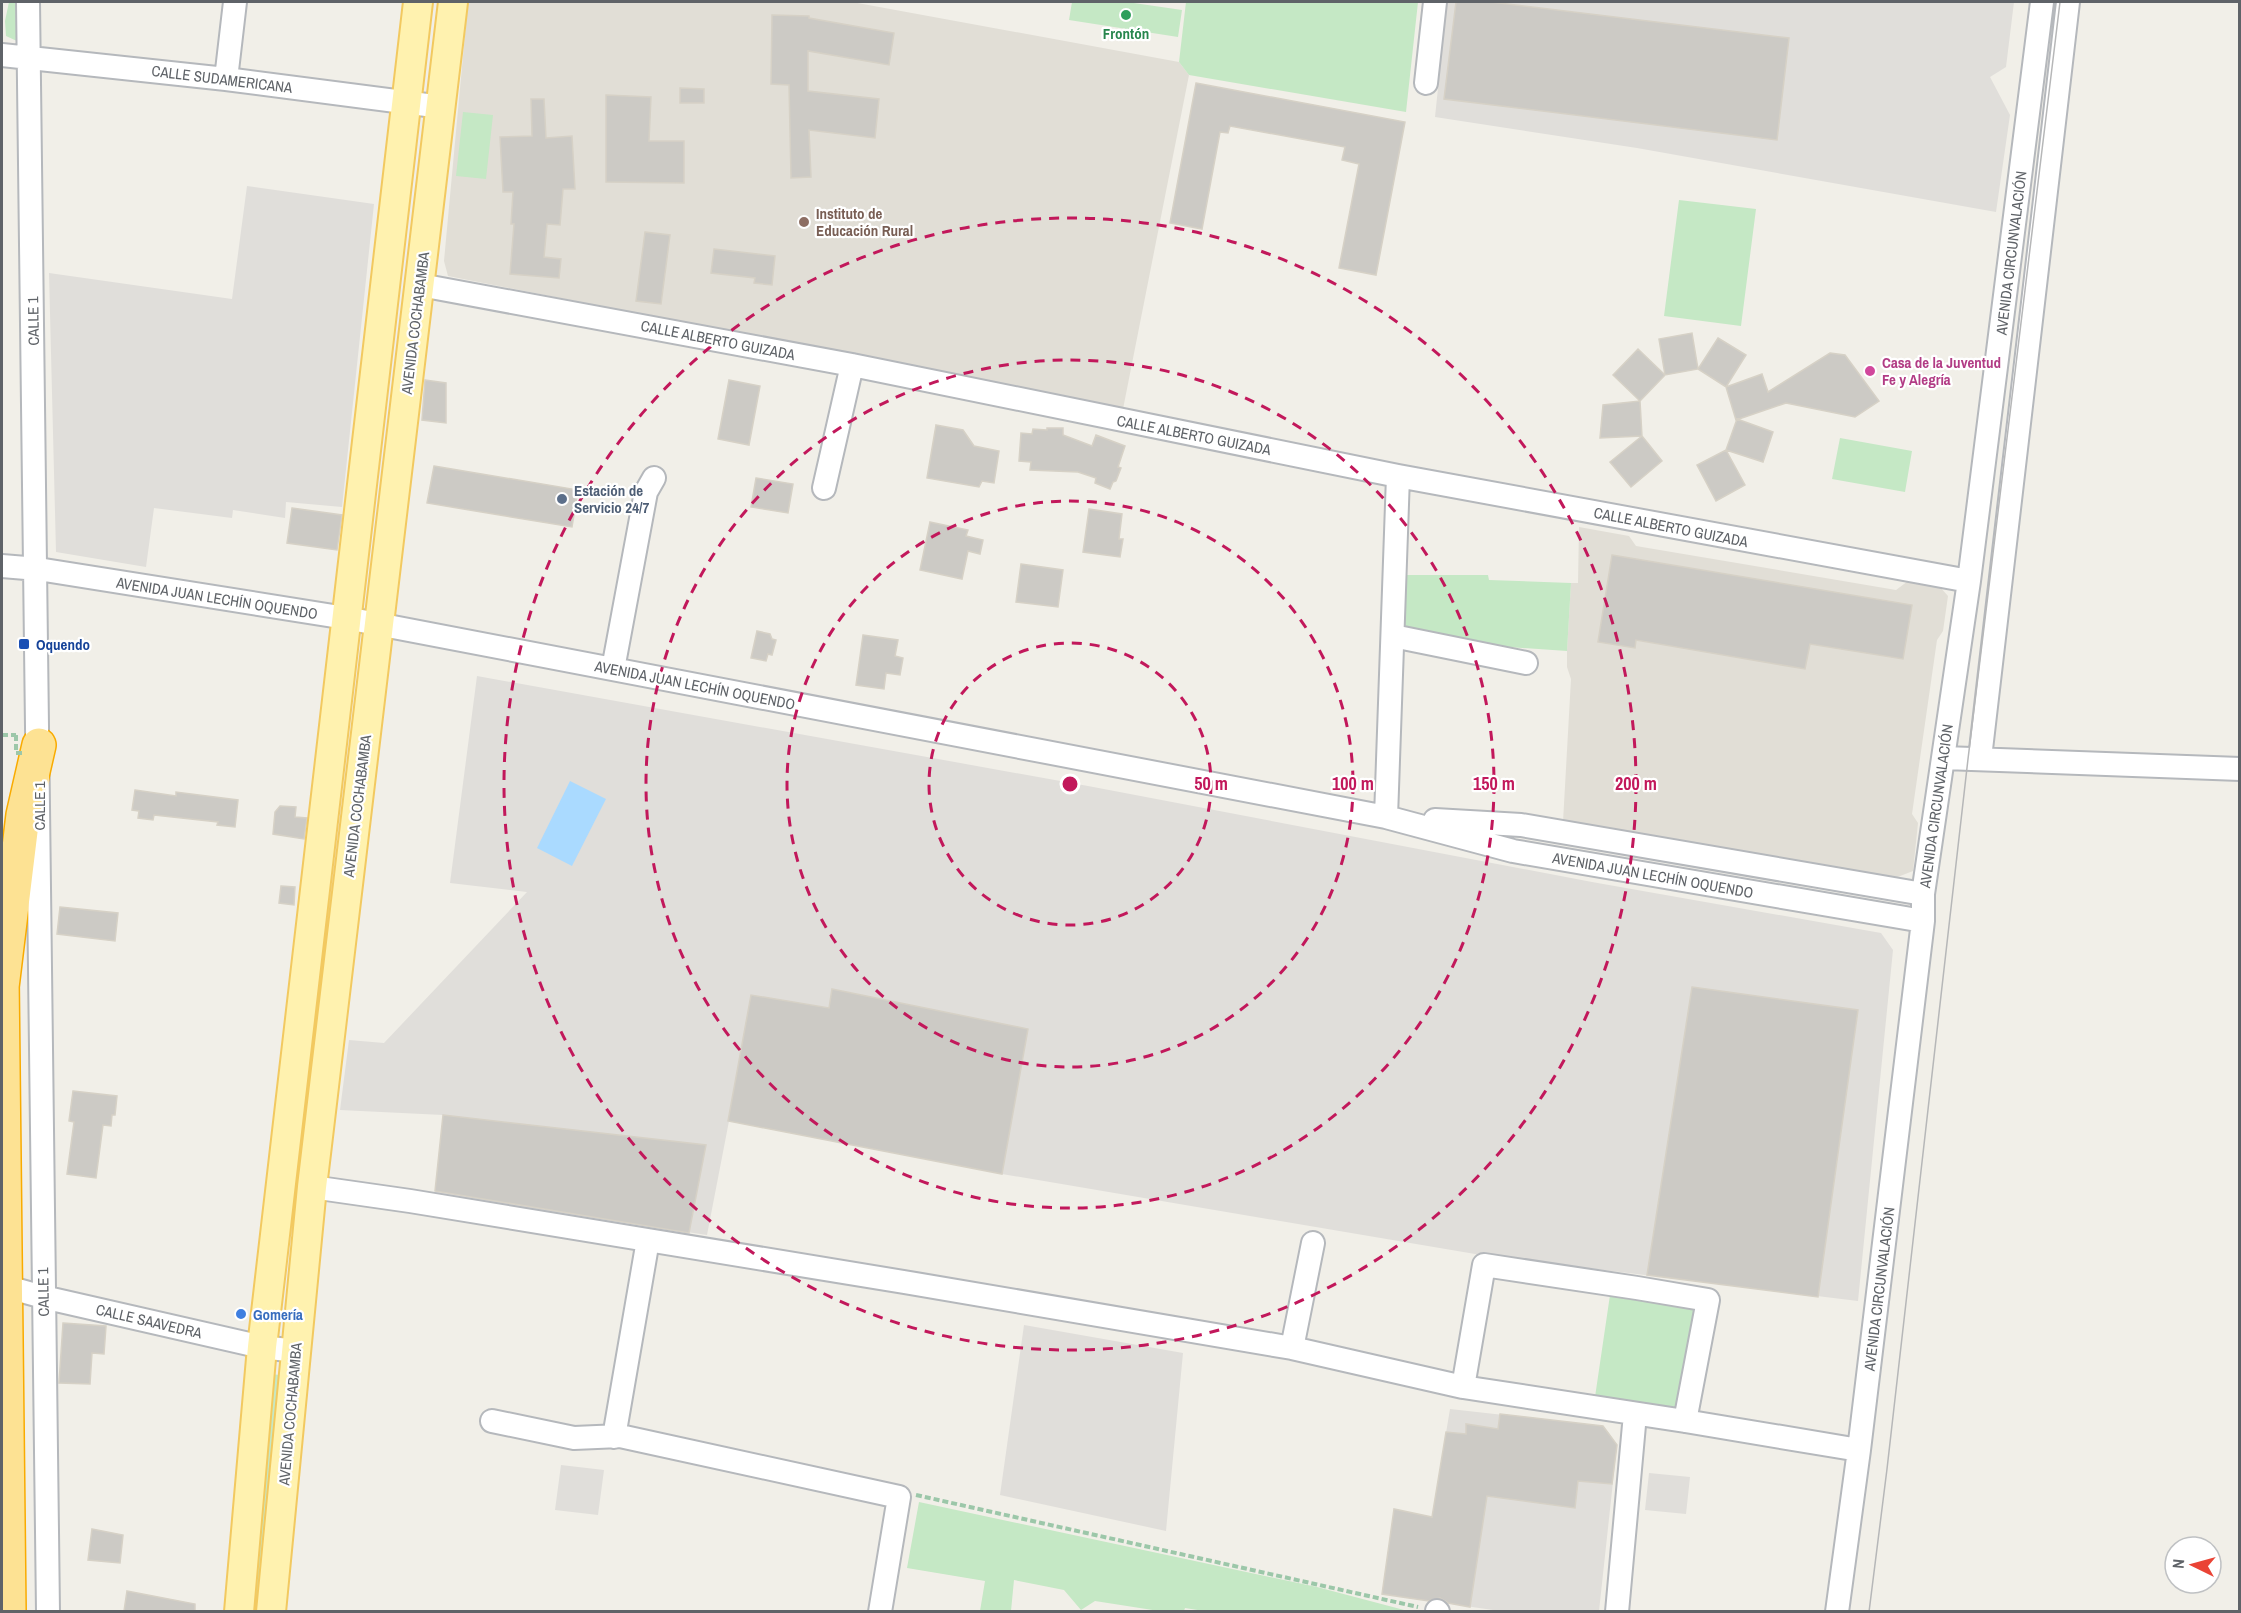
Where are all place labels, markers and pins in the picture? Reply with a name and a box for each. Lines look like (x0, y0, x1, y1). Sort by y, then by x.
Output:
marker: Frontón (1119, 8, 1133, 22)
place label: Frontón (1103, 23, 1149, 44)
place label: Instituto de Educación Rural (816, 203, 913, 241)
marker: Instituto de Educación Rural (797, 215, 811, 229)
place label: Casa de la Juventud Fe y Alegría (1882, 352, 2001, 390)
marker: Casa de la Juventud Fe y Alegría (1863, 364, 1877, 378)
place label: Estación de Servicio 24/7 (574, 480, 649, 518)
marker: Estación de Servicio 24/7 (555, 492, 569, 506)
place label: Oquendo (36, 634, 90, 655)
marker: Oquendo (17, 637, 31, 651)
centre of rings (1060, 774, 1080, 794)
place label: Gomería (253, 1304, 303, 1325)
marker: Gomería (234, 1307, 248, 1321)

